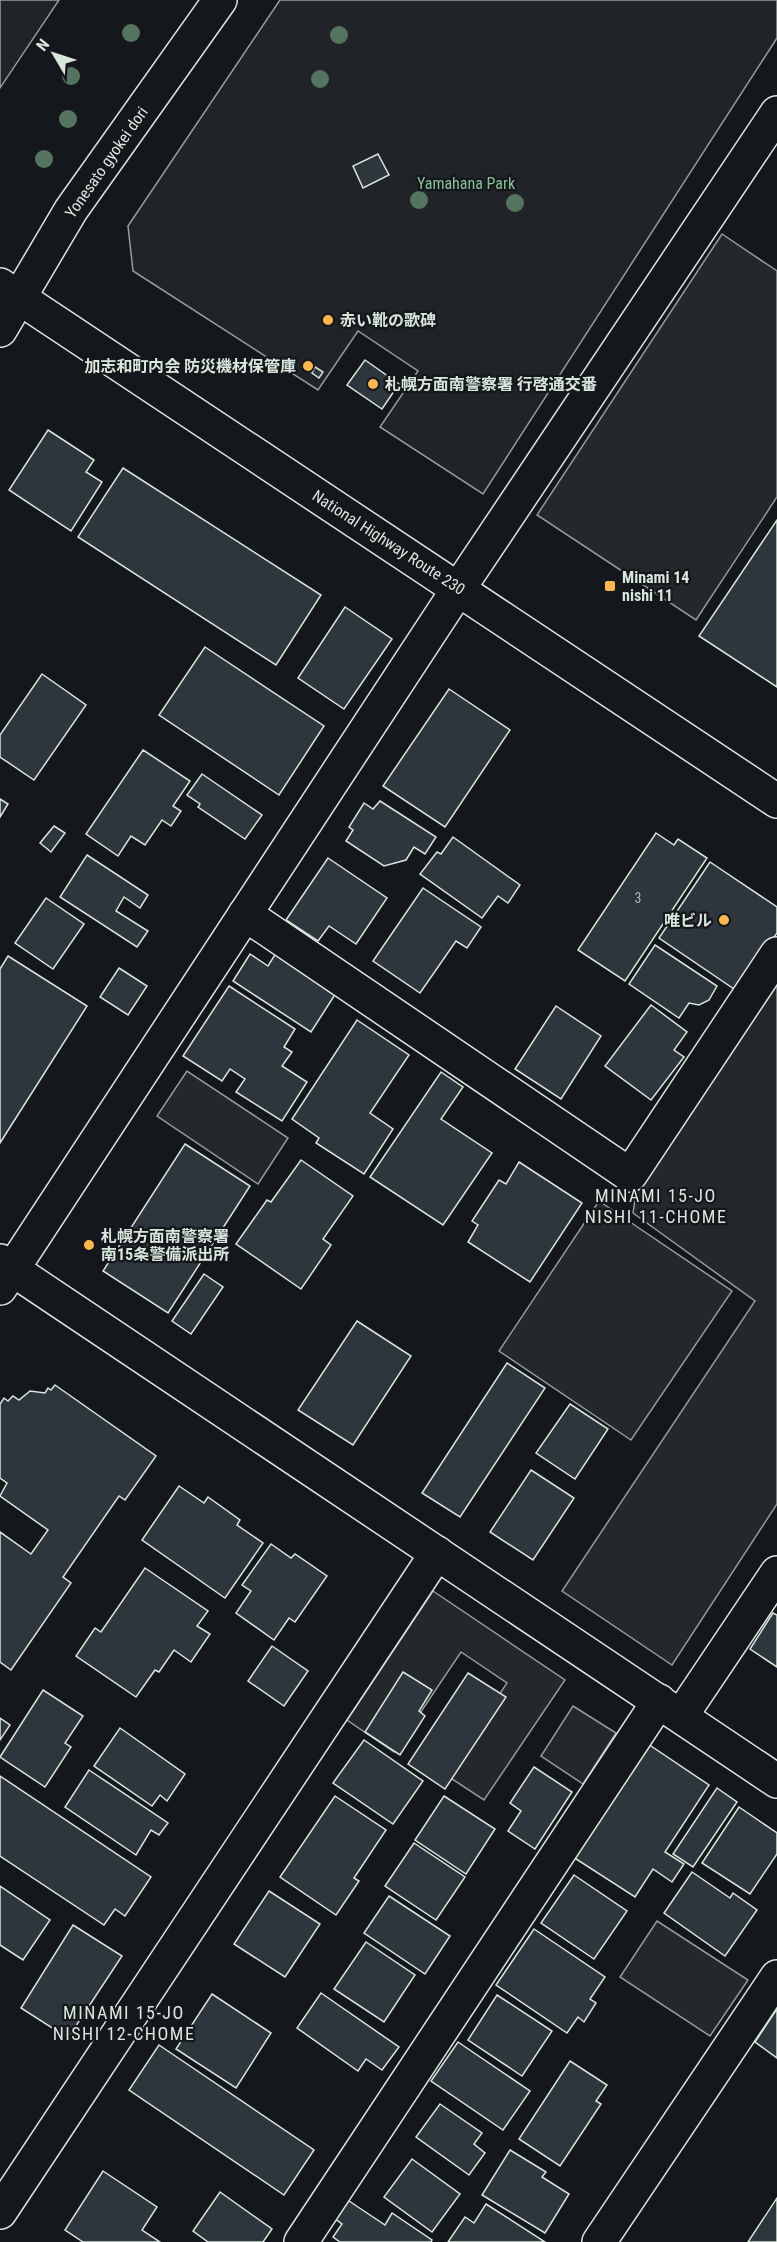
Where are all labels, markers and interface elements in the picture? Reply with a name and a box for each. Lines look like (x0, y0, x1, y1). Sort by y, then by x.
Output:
north arrow (24, 24, 84, 84)
text: N (32, 35, 53, 55)
street label: Yonesato gyokei dori (61, 103, 152, 222)
park label: Yamahana Park (417, 174, 516, 193)
place label: 赤い靴の歌碑 (340, 311, 436, 330)
marker: 赤い靴の歌碑 (321, 313, 335, 327)
place label: 加志和町内会 防災機材保管庫 (84, 357, 296, 376)
marker: 加志和町内会 防災機材保管庫 (301, 359, 315, 373)
place label: 札幌方面南警察署 行啓通交番 (385, 375, 597, 394)
marker: 札幌方面南警察署 行啓通交番 (366, 377, 380, 391)
street label: National Highway Route 230 (309, 486, 469, 599)
place label: Minami 14 nishi 11 (622, 568, 689, 605)
marker: Minami 14 nishi 11 (603, 579, 617, 593)
house number: 3 (635, 890, 641, 906)
place label: 唯ビル (664, 911, 712, 930)
marker: 唯ビル (717, 913, 731, 927)
district label: MINAMI 15-JO NISHI 11-CHOME (585, 1185, 727, 1227)
place label: 札幌方面南警察署 南15条警備派出所 (101, 1227, 229, 1264)
marker: 札幌方面南警察署 南15条警備派出所 (82, 1238, 96, 1252)
district label: MINAMI 15-JO NISHI 12-CHOME (53, 2002, 195, 2044)

